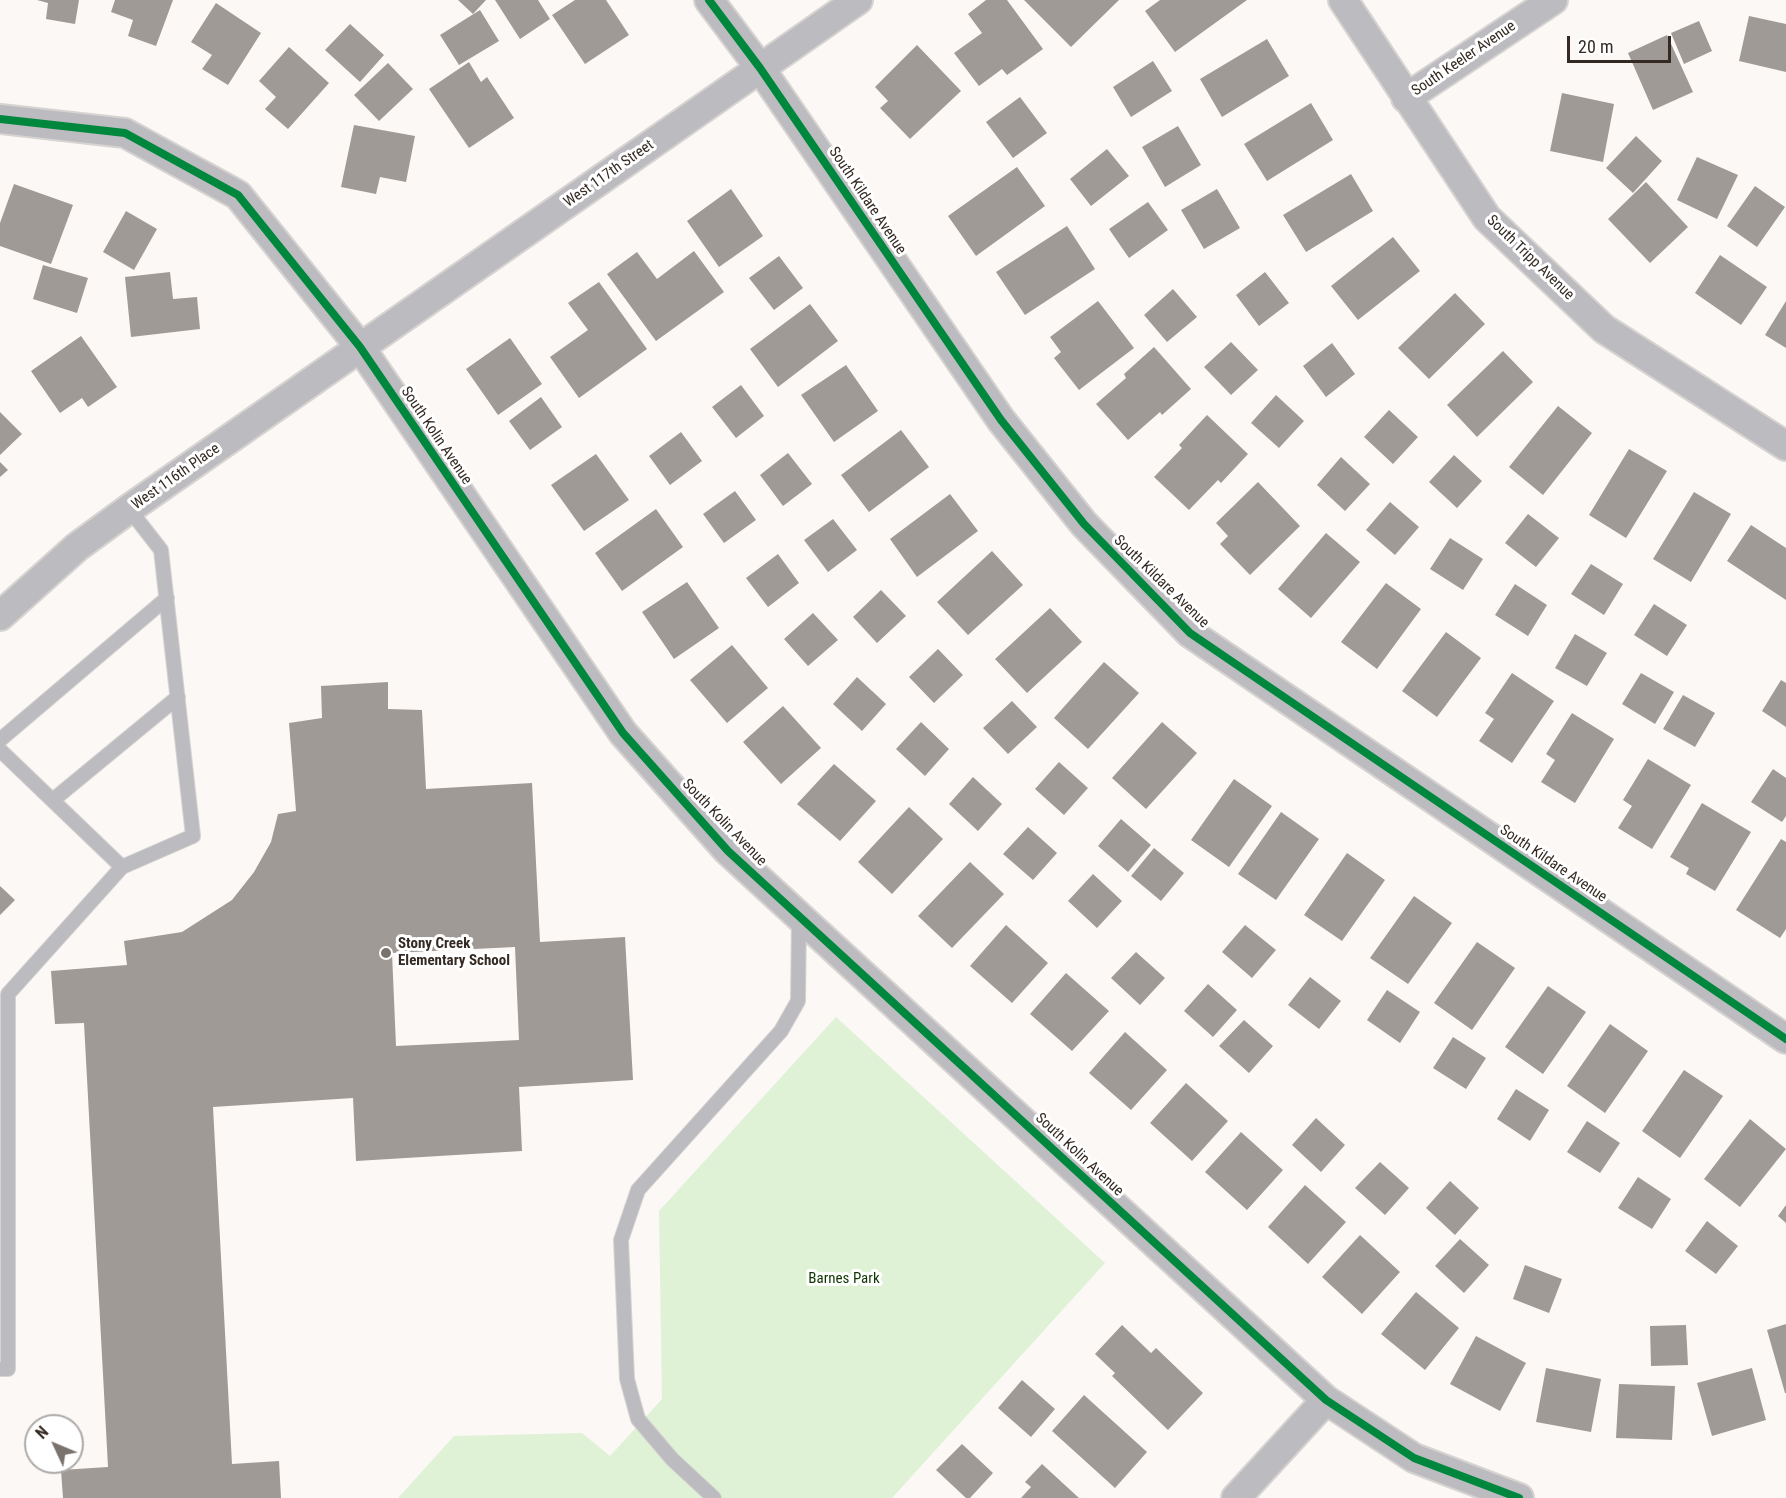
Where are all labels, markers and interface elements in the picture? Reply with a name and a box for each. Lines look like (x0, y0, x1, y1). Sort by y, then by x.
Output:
street label: South Keeler Avenue (1409, 18, 1519, 100)
scale bar (1570, 24, 1674, 62)
text: 20 m (1578, 36, 1613, 57)
street label: West 117th Street (561, 136, 657, 212)
street label: South Kildare Avenue (824, 144, 910, 258)
street label: South Tripp Avenue (1483, 212, 1577, 304)
street label: South Kolin Avenue (397, 384, 475, 488)
street label: West 116th Place (129, 440, 223, 514)
street label: South Kildare Avenue (1110, 532, 1212, 632)
street label: South Kolin Avenue (678, 776, 770, 870)
street label: South Kildare Avenue (1496, 821, 1610, 907)
place label: Stony Creek Elementary School (398, 935, 510, 970)
marker: Stony Creek Elementary School (379, 946, 393, 960)
street label: South Kolin Avenue (1031, 1110, 1127, 1200)
park label: Barnes Park (808, 1270, 880, 1288)
north arrow (24, 1414, 84, 1474)
text: N (32, 1422, 52, 1443)

